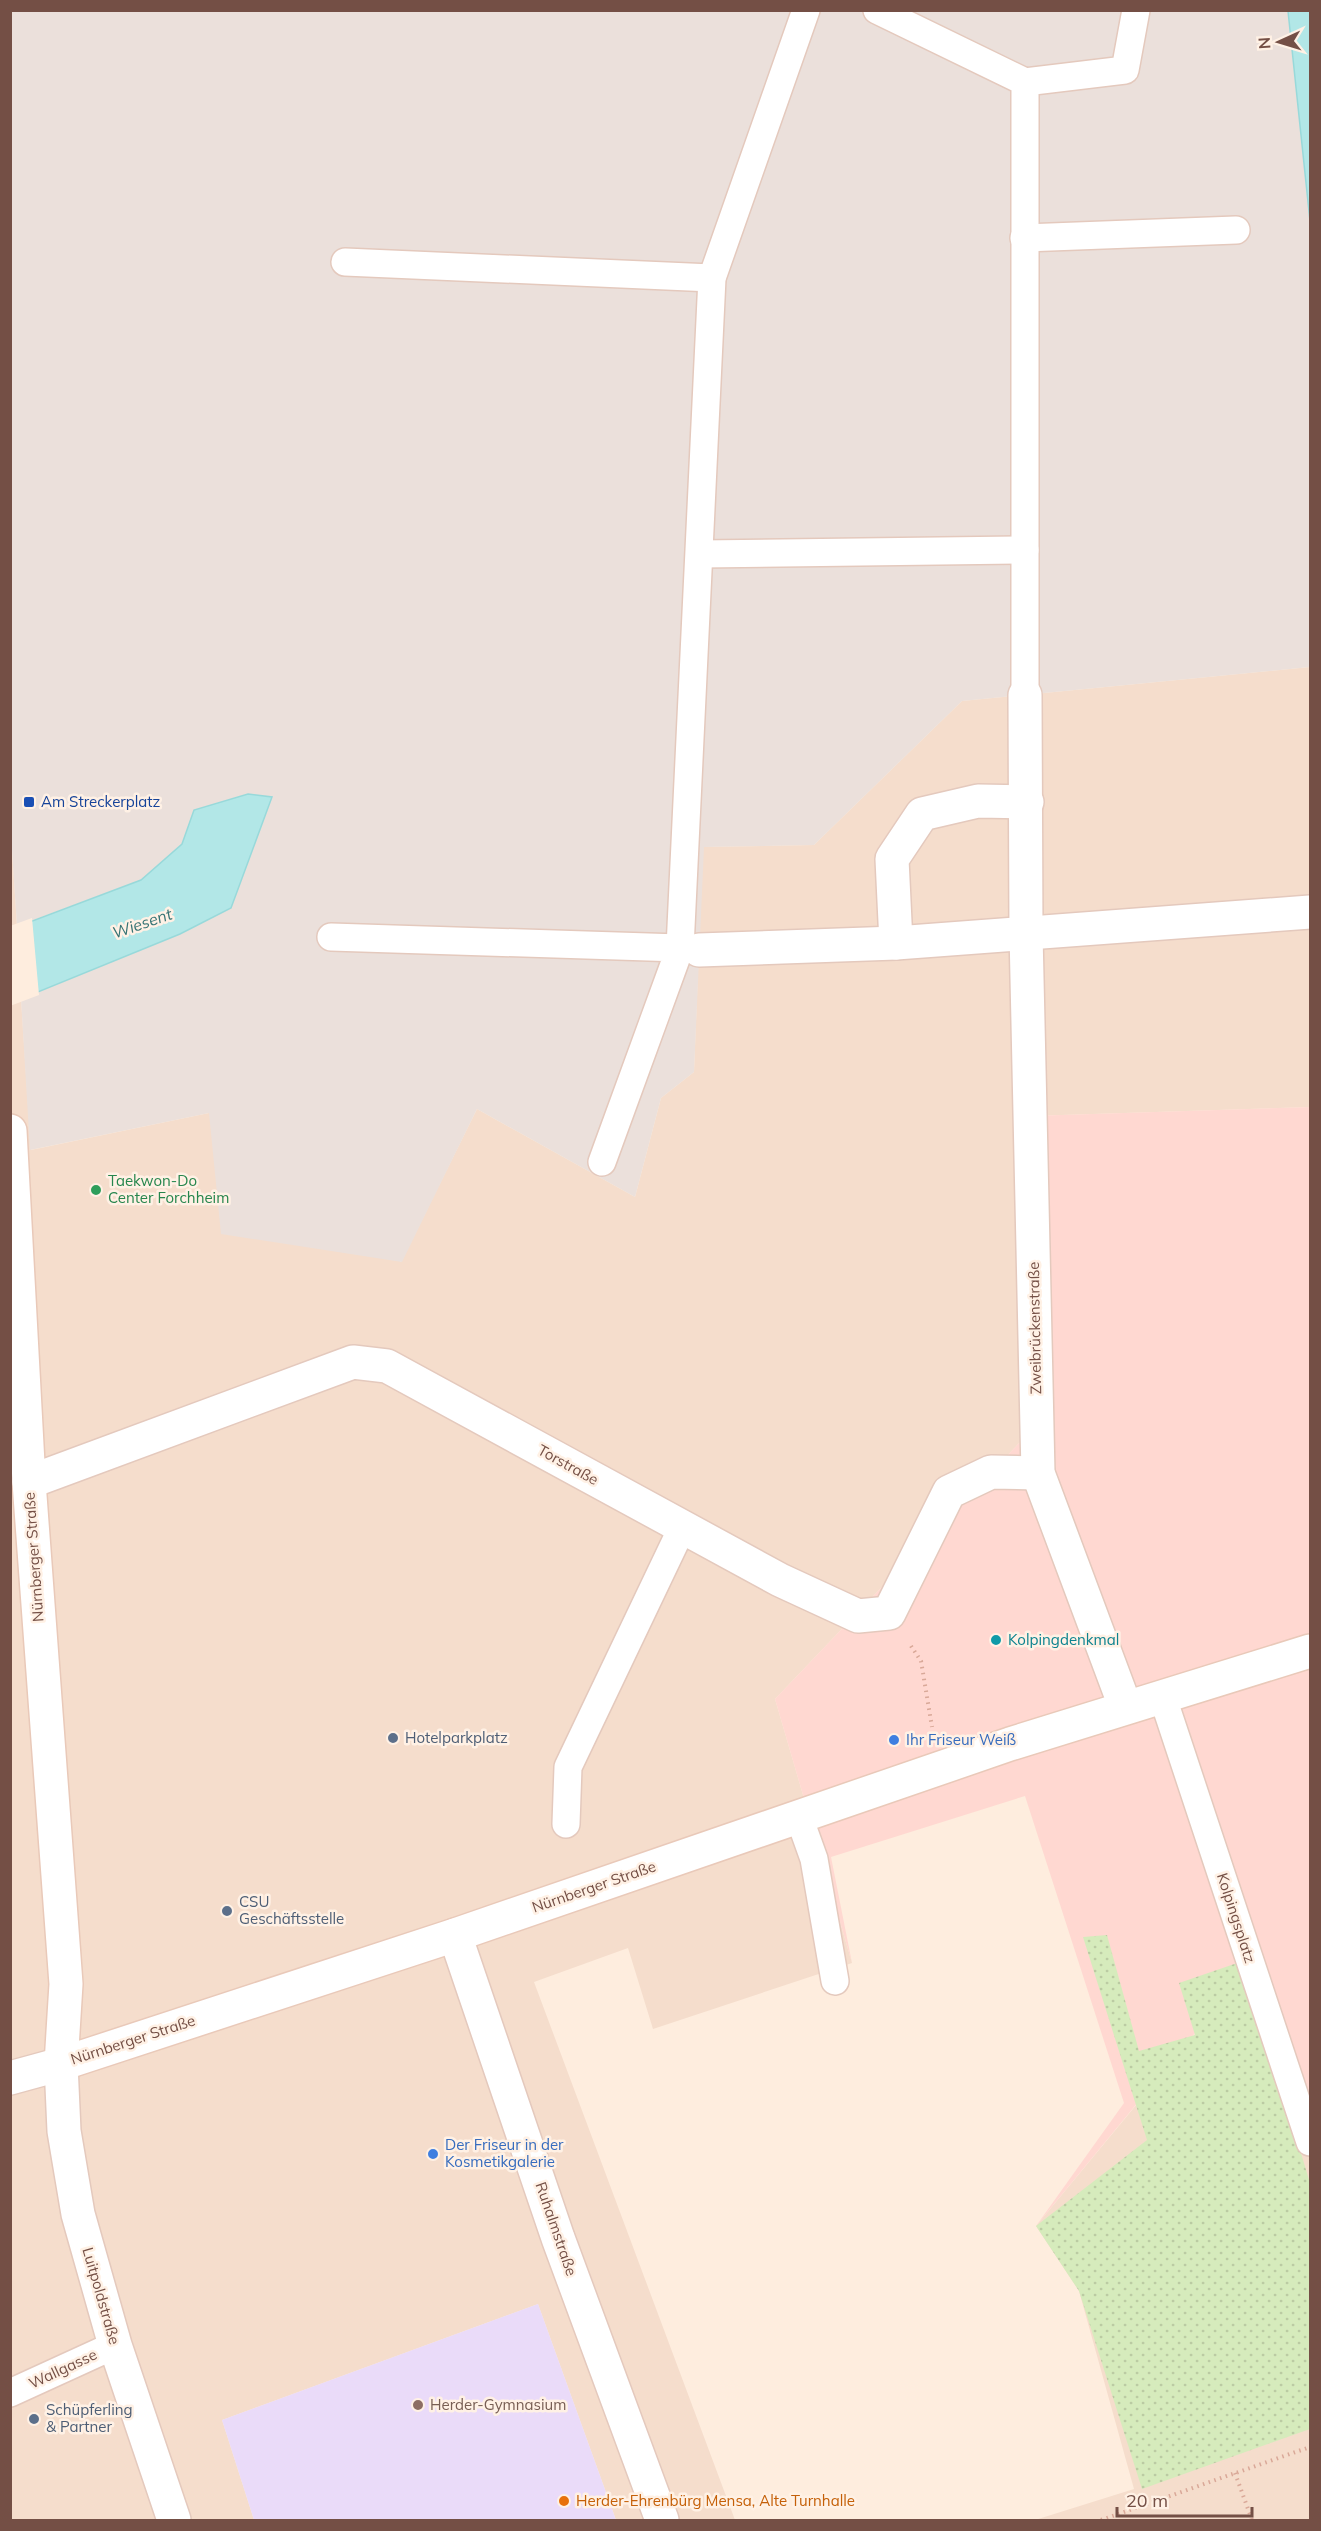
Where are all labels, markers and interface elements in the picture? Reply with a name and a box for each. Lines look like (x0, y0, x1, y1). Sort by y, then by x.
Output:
north arrow (1249, 12, 1309, 72)
text: N (1254, 36, 1274, 50)
place label: Am Streckerplatz (41, 792, 161, 811)
marker: Am Streckerplatz (22, 795, 36, 809)
water label: Wiesent (109, 903, 175, 943)
place label: Taekwon-Do Center Forchheim (108, 1171, 229, 1207)
marker: Taekwon-Do Center Forchheim (89, 1183, 103, 1197)
street label: Zweibrückenstraße (1024, 1261, 1045, 1395)
street label: Torstraße (535, 1440, 602, 1489)
street label: Nürnberger Straße (19, 1492, 48, 1622)
place label: Kolpingdenkmal (1008, 1630, 1119, 1649)
marker: Kolpingdenkmal (989, 1633, 1003, 1647)
place label: Hotelparkplatz (405, 1728, 508, 1747)
place label: Ihr Friseur Weiß (906, 1730, 1016, 1749)
marker: Hotelparkplatz (386, 1731, 400, 1745)
marker: Ihr Friseur Weiß (887, 1733, 901, 1747)
street label: Nürnberger Straße (529, 1856, 658, 1917)
street label: Kolpingsplatz (1213, 1870, 1260, 1966)
place label: CSU Geschäftsstelle (239, 1892, 344, 1928)
marker: CSU Geschäftsstelle (220, 1904, 234, 1918)
street label: Nürnberger Straße (68, 2010, 197, 2069)
place label: Der Friseur in der Kosmetikgalerie (445, 2135, 564, 2171)
marker: Der Friseur in der Kosmetikgalerie (426, 2147, 440, 2161)
street label: Ruhalmstraße (531, 2179, 581, 2278)
street label: Luitpoldstraße (79, 2245, 124, 2347)
street label: Wallgasse (26, 2345, 100, 2393)
place label: Herder-Gymnasium (430, 2395, 566, 2414)
marker: Herder-Gymnasium (411, 2398, 425, 2412)
place label: Schüpferling & Partner (46, 2400, 133, 2436)
marker: Schüpferling & Partner (27, 2412, 41, 2426)
scale bar (1117, 2480, 1252, 2518)
text: 20 m (1126, 2489, 1168, 2512)
place label: Herder-Ehrenbürg Mensa, Alte Turnhalle (576, 2491, 855, 2510)
marker: Herder-Ehrenbürg Mensa, Alte Turnhalle (557, 2494, 571, 2508)

